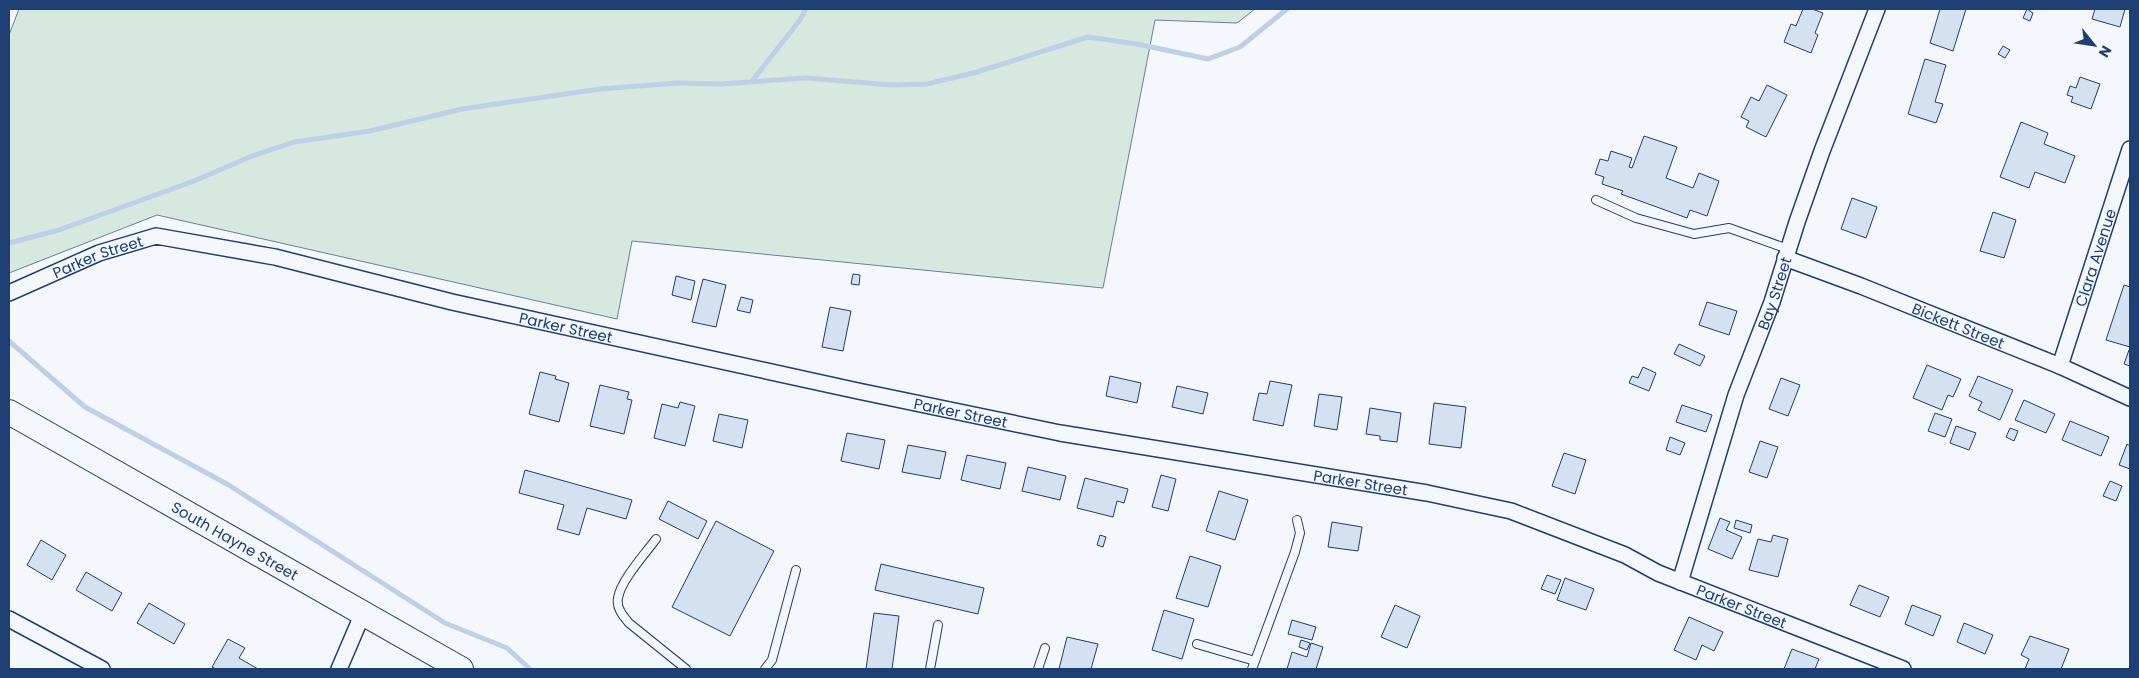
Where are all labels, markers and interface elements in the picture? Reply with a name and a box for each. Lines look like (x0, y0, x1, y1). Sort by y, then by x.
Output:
north arrow (2069, 20, 2119, 70)
text: N (2094, 42, 2117, 61)
street label: Clara Avenue (2069, 206, 2121, 309)
street label: Parker Street (49, 230, 145, 283)
street label: Bay Street (1752, 254, 1796, 333)
street label: Bickett Street (1909, 297, 2008, 353)
street label: Parker Street (517, 307, 615, 347)
street label: Parker Street (912, 392, 1009, 432)
street label: Parker Street (1312, 464, 1409, 500)
street label: South Hayne Street (168, 496, 302, 585)
street label: Parker Street (1694, 579, 1790, 633)

